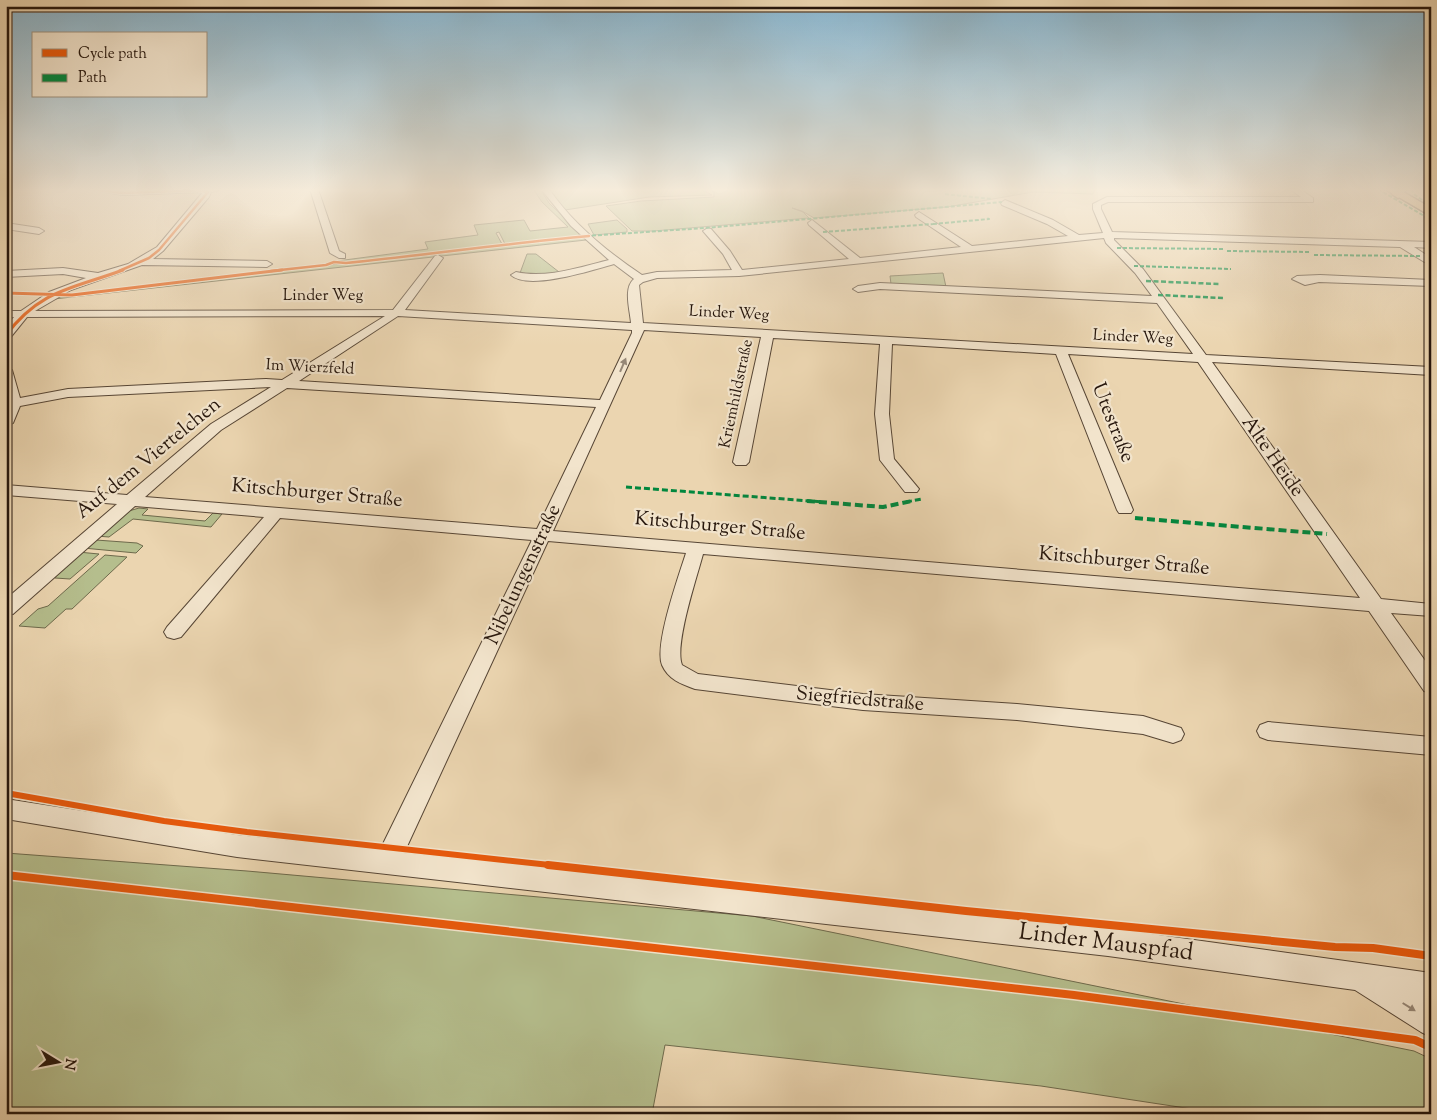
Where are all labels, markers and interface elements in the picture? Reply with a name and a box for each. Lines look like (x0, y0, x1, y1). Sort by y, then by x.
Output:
legend (32, 32, 208, 98)
text: Cycle path (78, 44, 147, 65)
text: Path (78, 68, 107, 89)
street label: Linder Weg (283, 285, 364, 308)
street label: Linder Weg (688, 300, 770, 328)
street label: Linder Weg (1092, 324, 1174, 352)
street label: Kriemhildstraße (714, 337, 760, 451)
street label: Im Wierzfeld (265, 354, 355, 382)
one-way arrow (620, 358, 628, 372)
street label: Utestraße (1083, 379, 1141, 467)
street label: Auf dem Viertelchen (70, 391, 228, 527)
street label: Alte Heide (1233, 411, 1311, 503)
street label: Kitschburger Straße (230, 472, 404, 516)
street label: Nibelungenstraße (479, 500, 569, 650)
street label: Kitschburger Straße (633, 505, 807, 549)
street label: Kitschburger Straße (1037, 540, 1211, 584)
street label: Siegfriedstraße (795, 680, 925, 720)
street label: Linder Mauspfad (1017, 915, 1196, 971)
one-way arrow (1403, 1003, 1416, 1012)
north arrow (32, 1038, 82, 1088)
text: N (58, 1057, 80, 1071)

